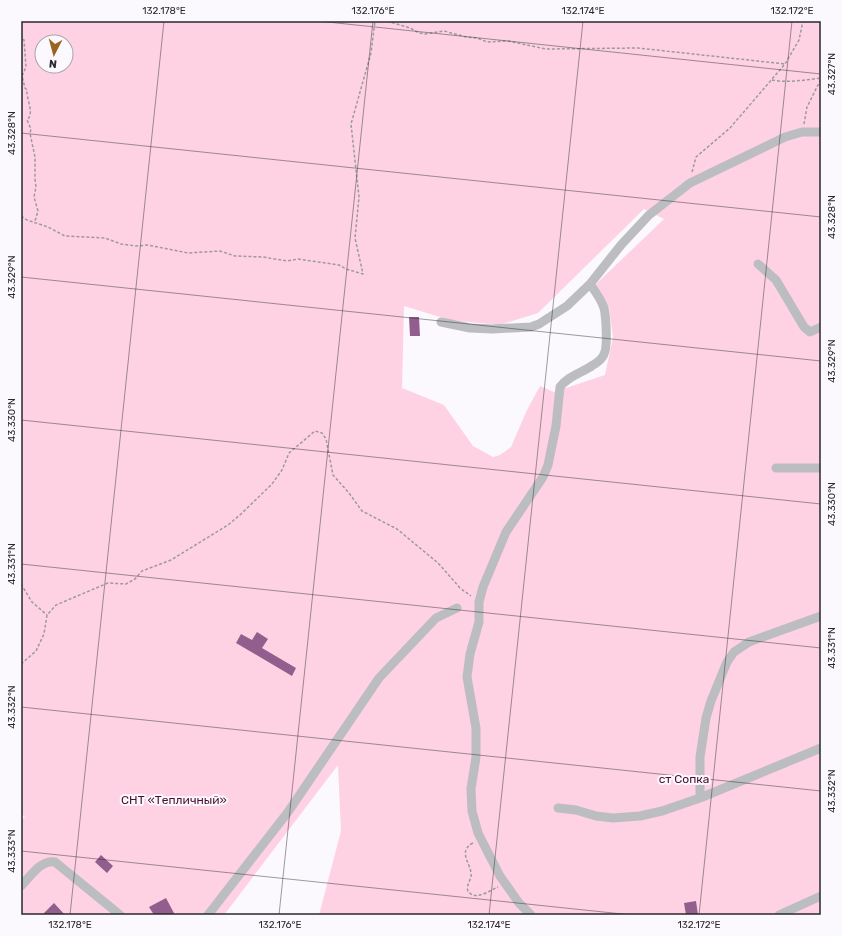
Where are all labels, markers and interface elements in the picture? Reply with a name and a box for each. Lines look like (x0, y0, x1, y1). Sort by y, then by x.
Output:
text: 132.178°E (142, 5, 186, 17)
text: 132.176°E (351, 5, 395, 17)
text: 132.174°E (561, 5, 605, 17)
text: 132.172°E (770, 5, 814, 17)
north arrow (34, 34, 74, 74)
text: 43.327°N (826, 53, 838, 95)
text: N (48, 57, 58, 70)
text: 43.328°N (6, 111, 18, 155)
text: 43.328°N (826, 195, 838, 239)
text: 43.329°N (6, 255, 18, 299)
text: 43.329°N (826, 339, 838, 383)
text: 43.330°N (6, 398, 18, 442)
text: 43.330°N (826, 482, 838, 526)
text: 43.331°N (6, 543, 18, 585)
text: 43.331°N (826, 627, 838, 669)
text: 43.332°N (6, 685, 18, 729)
text: 43.332°N (826, 769, 838, 813)
park label: ст Сопка (659, 772, 709, 786)
park label: СНТ «Тепличный» (121, 793, 227, 807)
text: 43.333°N (6, 829, 18, 873)
text: 132.178°E (48, 919, 92, 931)
text: 132.176°E (258, 919, 302, 931)
text: 132.174°E (467, 919, 511, 931)
text: 132.172°E (677, 919, 721, 931)

